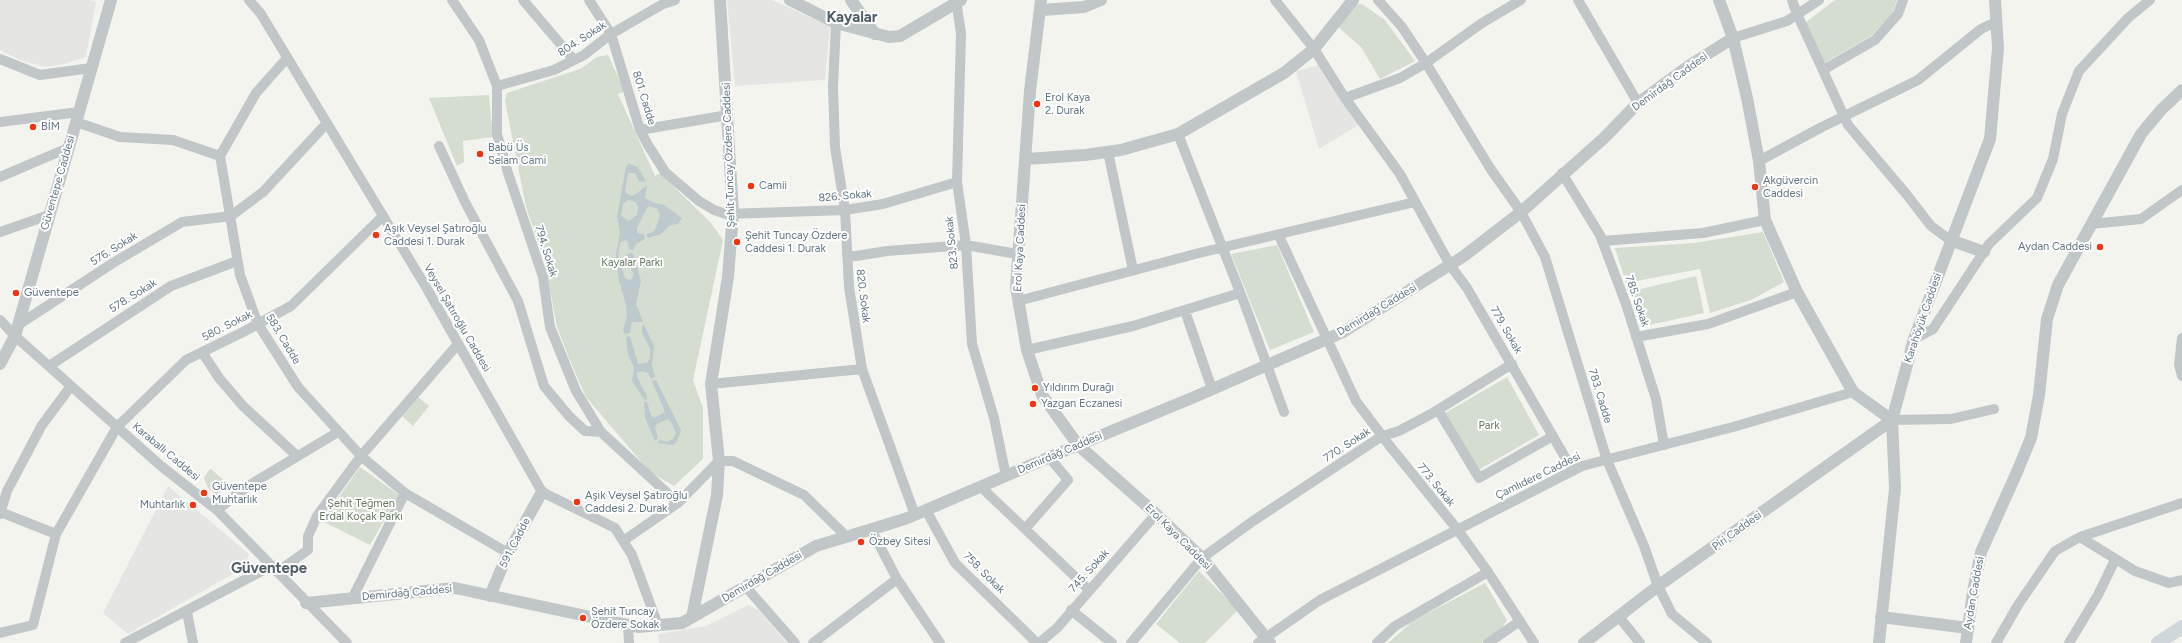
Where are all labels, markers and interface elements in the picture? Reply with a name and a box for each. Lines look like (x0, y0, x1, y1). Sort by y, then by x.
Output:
district label: Kayalar (826, 9, 878, 27)
street label: 804. Sokak (555, 19, 609, 59)
street label: Demirdağ Caddesi (1629, 50, 1711, 114)
street label: 801. Cadde (630, 69, 658, 127)
street label: Şehit Tuncay Özdere Caddesi (720, 82, 738, 228)
place label: Erol Kaya 2. Durak (1045, 91, 1090, 117)
marker: Erol Kaya 2. Durak (1032, 99, 1042, 109)
place label: BİM (41, 120, 60, 134)
marker: BİM (28, 122, 38, 132)
street label: Güventepe Caddesi (38, 134, 78, 232)
place label: Babü Üs Selam Cami (488, 141, 546, 167)
marker: Babü Üs Selam Cami (475, 149, 485, 159)
place label: Akgüvercin Caddesi (1763, 174, 1818, 200)
place label: Camii (759, 179, 787, 193)
marker: Camii (746, 181, 756, 191)
marker: Akgüvercin Caddesi (1750, 182, 1760, 192)
street label: 826. Sokak (818, 187, 872, 205)
street label: Erol Kaya Caddesi (1011, 204, 1029, 292)
street label: 823. Sokak (943, 216, 961, 270)
place label: Aşık Veysel Şatıroğlu Caddesi 1. Durak (384, 222, 487, 248)
street label: 794. Sokak (532, 224, 560, 278)
street label: 576. Sokak (88, 229, 140, 269)
place label: Şehit Tuncay Özdere Caddesi 1. Durak (745, 229, 847, 255)
marker: Aşık Veysel Şatıroğlu Caddesi 1. Durak (371, 230, 381, 240)
marker: Şehit Tuncay Özdere Caddesi 1. Durak (732, 237, 742, 247)
place label: Aydan Caddesi (2018, 240, 2092, 254)
marker: Aydan Caddesi (2095, 242, 2105, 252)
park label: Kayalar Parkı (601, 256, 663, 270)
street label: Veysel Şatıroğlu Caddesi (421, 262, 493, 374)
street label: 820. Sokak (853, 268, 873, 324)
street label: Karahöyük Caddesi (1901, 271, 1945, 365)
street label: 785. Sokak (1622, 274, 1652, 328)
street label: 578. Sokak (107, 276, 159, 316)
street label: Demirdağ Caddesi (1335, 281, 1419, 339)
place label: Güventepe (24, 286, 79, 300)
marker: Güventepe (11, 288, 21, 298)
street label: 779. Sokak (1487, 304, 1525, 356)
street label: 580. Sokak (200, 308, 254, 344)
street label: 583. Cadde (263, 311, 303, 367)
street label: 783. Cadde (1585, 367, 1615, 425)
place label: Yıldırım Durağı (1043, 381, 1114, 395)
marker: Yıldırım Durağı (1030, 383, 1040, 393)
place label: Yazgan Eczanesi (1041, 397, 1122, 411)
marker: Yazgan Eczanesi (1028, 399, 1038, 409)
park label: Park (1479, 419, 1499, 433)
street label: Karaballı Caddesi (130, 420, 202, 484)
street label: 770. Sokak (1321, 425, 1373, 465)
street label: Demirdağ Caddesi (1016, 429, 1104, 477)
street label: Çamlıdere Caddesi (1493, 450, 1583, 502)
street label: 773. Sokak (1414, 461, 1458, 509)
place label: Güventepe Muhtarlık (212, 480, 267, 506)
marker: Güventepe Muhtarlık (199, 488, 209, 498)
place label: Aşık Veysel Şatıroğlu Caddesi 2. Durak (585, 489, 688, 515)
park label: Şehit Teğmen Erdal Koçak Parkı (319, 497, 403, 523)
marker: Aşık Veysel Şatıroğlu Caddesi 2. Durak (572, 497, 582, 507)
place label: Muhtarlık (140, 498, 185, 512)
marker: Muhtarlık (188, 500, 198, 510)
street label: Erol Kaya Caddesi (1142, 501, 1214, 573)
street label: Piri Caddesi (1710, 509, 1764, 553)
street label: 591. Cadde (497, 516, 533, 570)
place label: Özbey Sitesi (869, 535, 931, 549)
marker: Özbey Sitesi (856, 537, 866, 547)
street label: 745. Sokak (1066, 547, 1112, 595)
street label: Demirdağ Caddesi (719, 549, 805, 605)
street label: 758. Sokak (960, 549, 1008, 597)
street label: Aydan Caddesi (1961, 555, 1987, 631)
district label: Güventepe (231, 560, 307, 578)
street label: Demirdağ Caddesi (361, 582, 453, 604)
place label: Şehit Tuncay Özdere Sokak (591, 605, 659, 631)
marker: Şehit Tuncay Özdere Sokak (578, 613, 588, 623)

